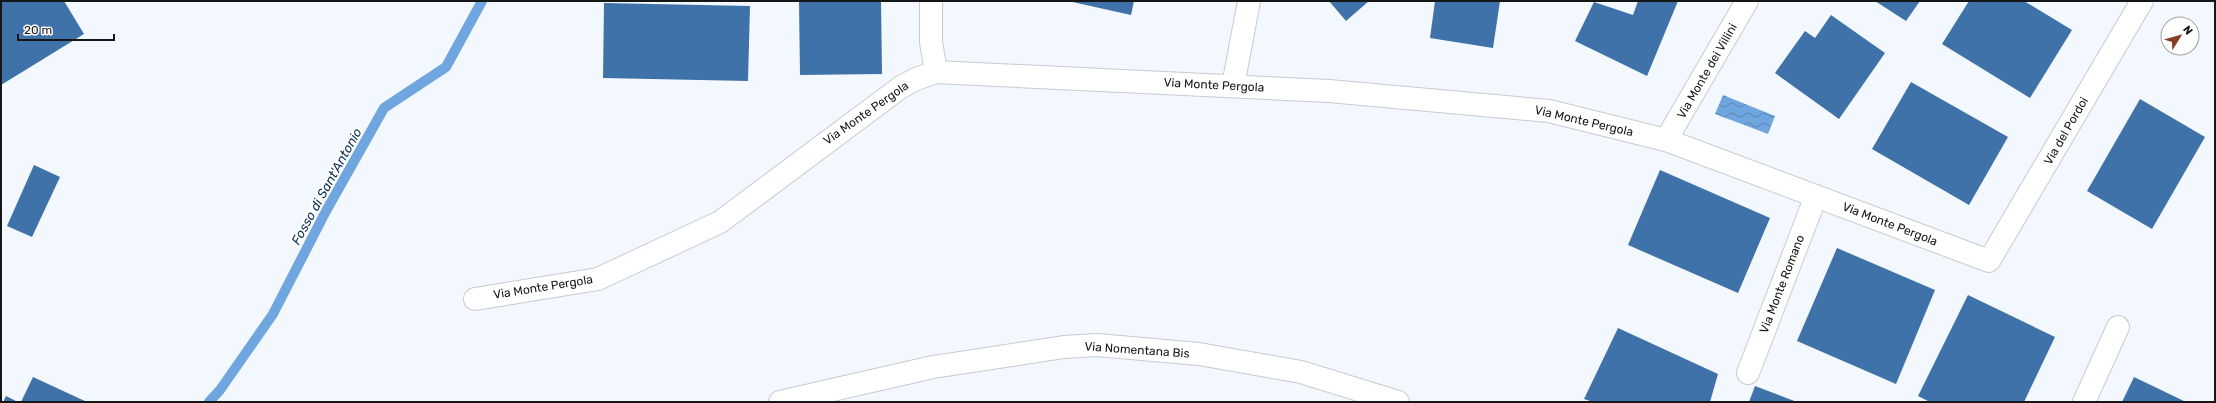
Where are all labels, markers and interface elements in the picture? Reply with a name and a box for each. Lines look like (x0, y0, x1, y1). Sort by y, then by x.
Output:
scale bar (18, 16, 114, 42)
north arrow (2160, 16, 2200, 56)
street label: Via Monte dei Villini (1674, 21, 1740, 121)
text: 20 m (24, 23, 52, 37)
text: N (2180, 23, 2195, 37)
street label: Via Monte Pergola (1163, 75, 1265, 95)
street label: Via Monte Pergola (821, 78, 911, 148)
street label: Via del Pordoi (2041, 95, 2091, 167)
street label: Via Monte Pergola (1533, 103, 1635, 139)
water label: Fosso di Sant'Antonio (288, 125, 365, 247)
street label: Via Monte Pergola (1841, 199, 1939, 249)
street label: Via Monte Romano (1757, 233, 1807, 335)
street label: Via Monte Pergola (492, 272, 594, 302)
street label: Via Nomentana Bis (1084, 339, 1190, 361)

